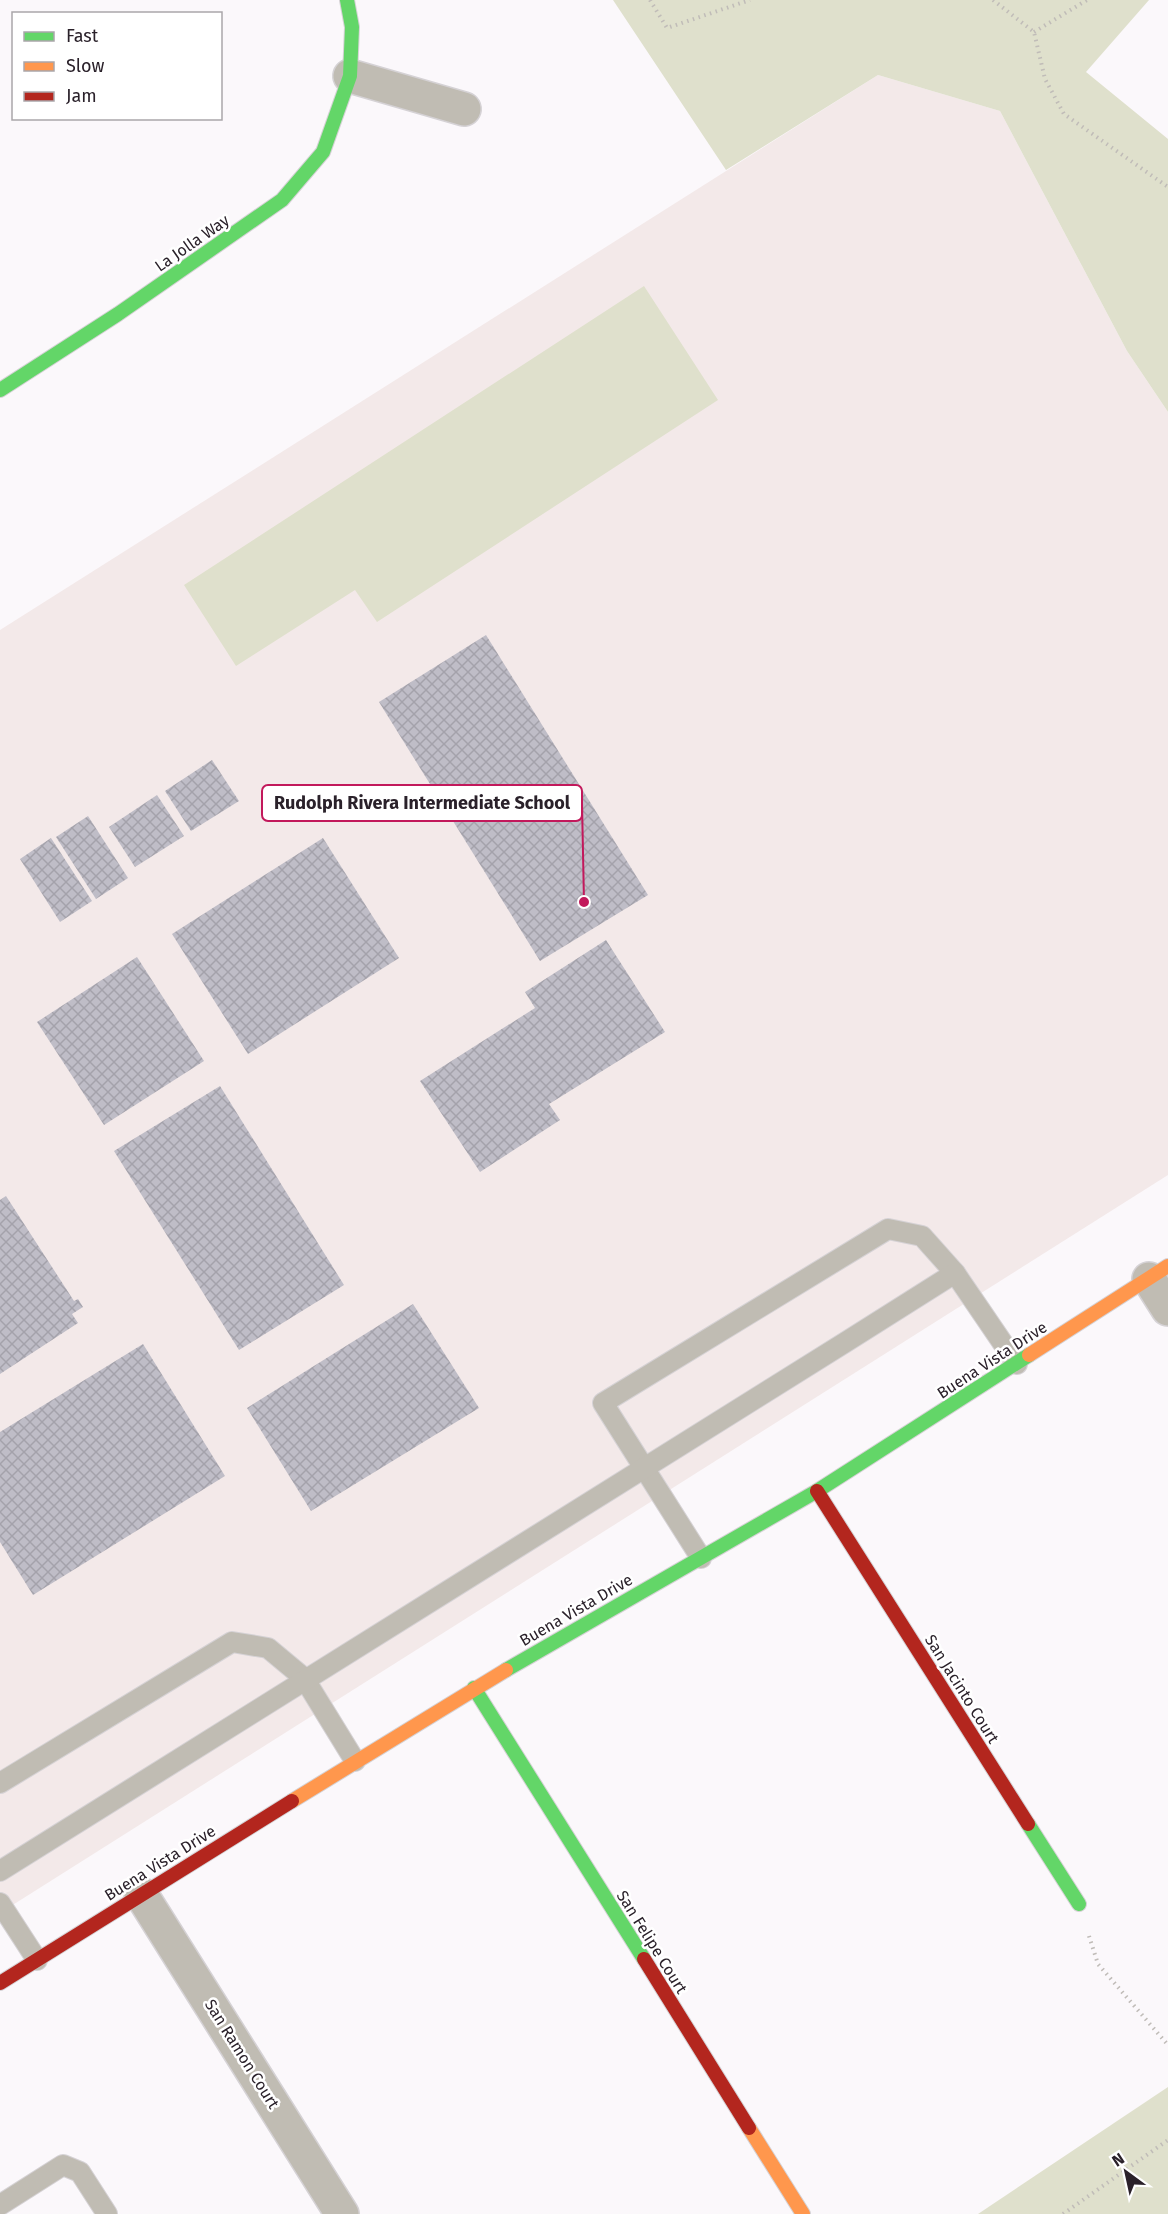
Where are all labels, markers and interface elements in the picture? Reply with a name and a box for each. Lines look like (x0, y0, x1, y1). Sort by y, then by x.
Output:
legend (12, 12, 222, 120)
text: Fast (66, 25, 99, 47)
text: Slow (66, 55, 105, 77)
text: Jam (66, 85, 97, 107)
street label: La Jolla Way (151, 210, 233, 276)
callout: Rudolph Rivera Intermediate School (262, 785, 582, 821)
text: Rudolph Rivera Intermediate School (274, 792, 571, 814)
street label: Buena Vista Drive (934, 1317, 1050, 1403)
street label: Buena Vista Drive (516, 1570, 636, 1650)
street label: San Jacinto Court (921, 1631, 1003, 1747)
street label: Buena Vista Drive (101, 1821, 219, 1905)
street label: San Felipe Court (613, 1887, 691, 1997)
street label: San Ramon Court (201, 1996, 283, 2112)
north arrow (1096, 2142, 1156, 2202)
text: N (1108, 2149, 1128, 2171)

